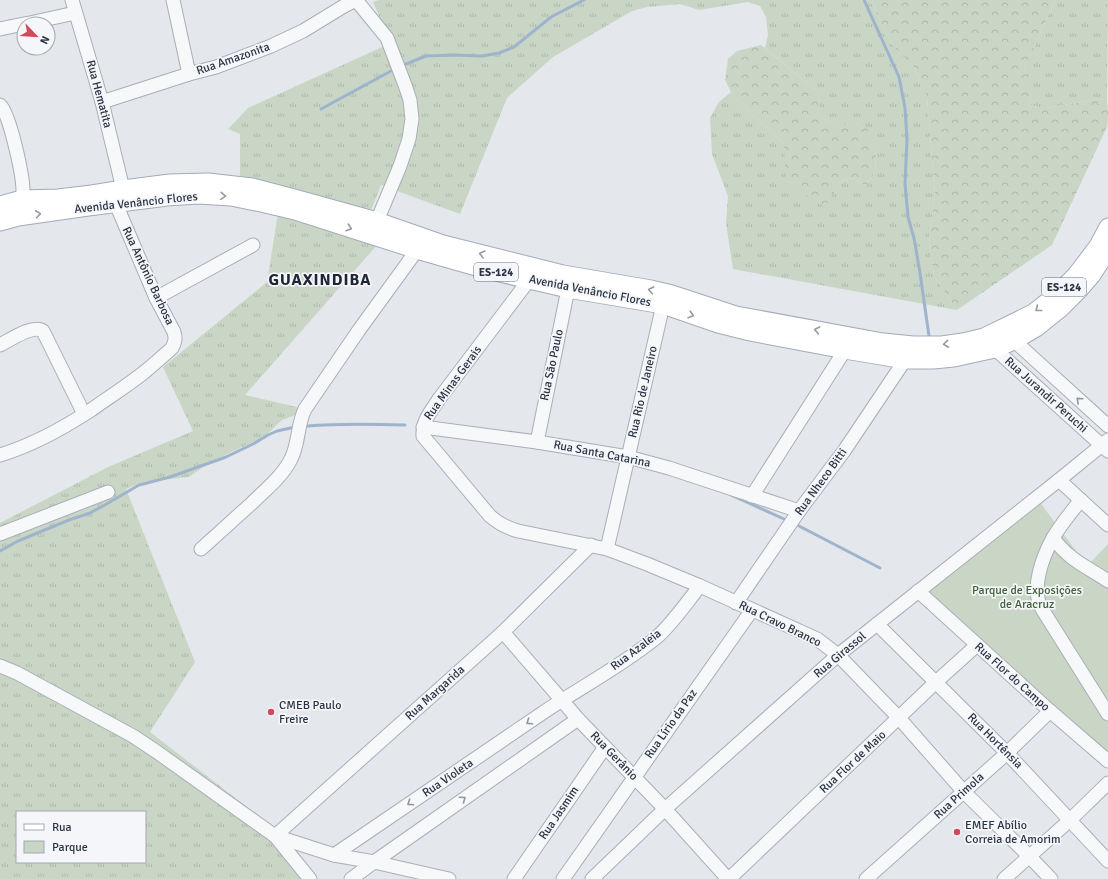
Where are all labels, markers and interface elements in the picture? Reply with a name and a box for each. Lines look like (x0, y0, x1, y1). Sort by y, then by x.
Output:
north arrow (16, 16, 56, 56)
text: N (37, 34, 52, 46)
street label: Rua Amazonita (194, 39, 272, 79)
street label: Rua Hematita (83, 58, 115, 130)
street label: Avenida Venâncio Flores (74, 189, 198, 217)
one-way arrow (220, 192, 226, 201)
one-way arrow (35, 210, 41, 219)
one-way arrow (345, 223, 352, 232)
street label: Rua Antônio Barbosa (119, 224, 177, 328)
one-way arrow (479, 251, 486, 259)
road number: ES-124 (474, 263, 518, 281)
district label: GUAXINDIBA (269, 270, 372, 290)
street label: Avenida Venâncio Flores (528, 272, 652, 310)
road number: ES-124 (1042, 278, 1086, 296)
one-way arrow (647, 286, 654, 294)
one-way arrow (1035, 304, 1042, 312)
one-way arrow (688, 310, 695, 319)
one-way arrow (814, 327, 820, 335)
street label: Rua São Paulo (537, 328, 567, 402)
one-way arrow (943, 339, 949, 348)
street label: Rua Minas Gerais (421, 343, 485, 423)
street label: Rua Rio de Janeiro (625, 345, 661, 439)
street label: Rua Jurandir Peruchi (1001, 354, 1091, 436)
one-way arrow (1076, 397, 1084, 405)
street label: Rua Santa Catarina (552, 437, 652, 471)
street label: Rua Nheco Bitti (792, 445, 850, 519)
park label: Parque de Exposições de Aracruz (972, 583, 1082, 612)
street label: Rua Cravo Branco (736, 598, 824, 650)
street label: Rua Azaleia (608, 626, 664, 674)
street label: Rua Girassol (811, 628, 870, 681)
street label: Rua Flor do Campo (971, 639, 1053, 715)
street label: Rua Margarida (402, 662, 468, 724)
street label: Rua Lírio da Paz (642, 686, 700, 762)
place label: CMEB Paulo Freire (279, 698, 341, 727)
marker: CMEB Paulo Freire (266, 707, 276, 717)
street label: Rua Hortênsia (964, 710, 1026, 772)
one-way arrow (526, 717, 533, 725)
street label: Rua Flor de Maio (817, 727, 889, 797)
street label: Rua Gerânio (587, 728, 641, 784)
street label: Rua Violeta (420, 755, 476, 801)
street label: Rua Primola (931, 770, 987, 822)
street label: Rua Jasmim (536, 784, 582, 842)
one-way arrow (459, 797, 466, 804)
one-way arrow (407, 798, 414, 806)
legend (16, 811, 146, 863)
place label: EMEF Abílio Correia de Amorim (965, 818, 1061, 847)
text: Rua (52, 820, 72, 835)
marker: EMEF Abílio Correia de Amorim (952, 827, 962, 837)
text: Parque (52, 840, 88, 855)

